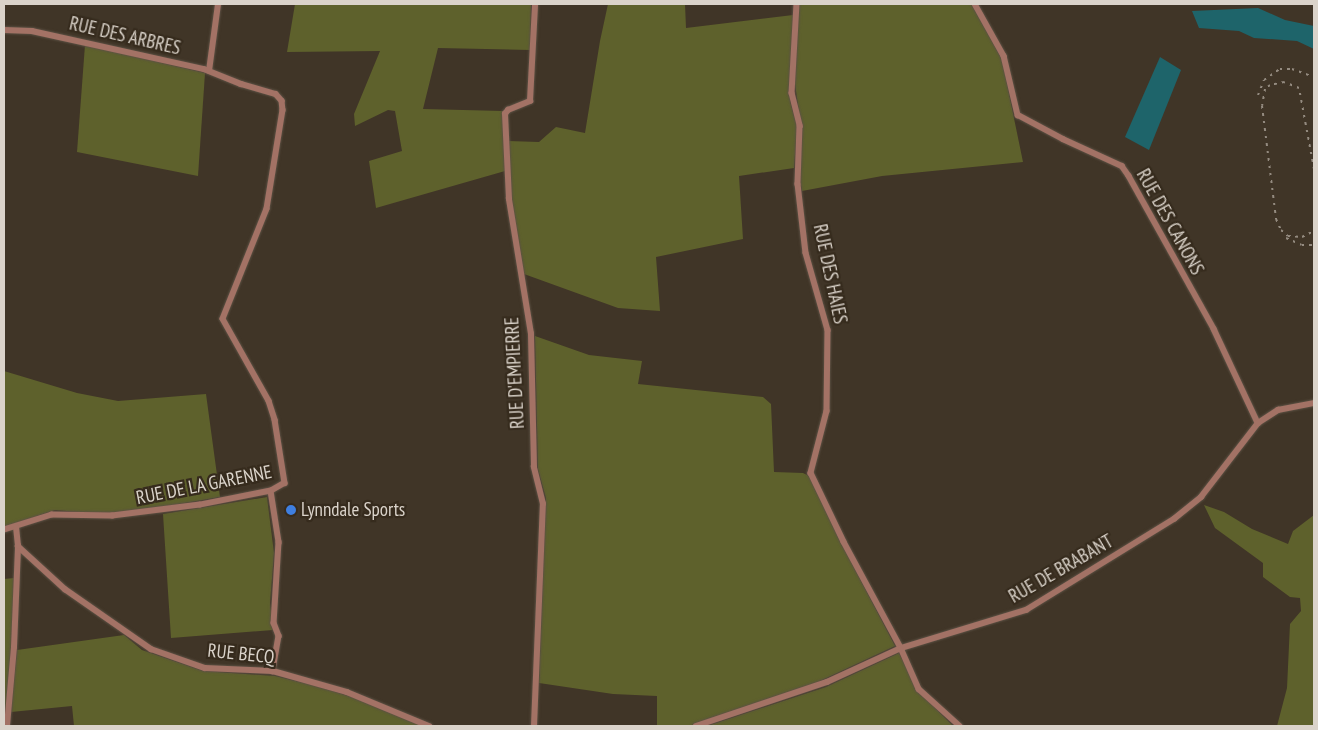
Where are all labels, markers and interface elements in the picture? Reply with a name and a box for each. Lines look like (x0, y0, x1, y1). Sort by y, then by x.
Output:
street label: RUE DES ARBRES (67, 12, 183, 60)
street label: RUE DES CANONS (1131, 165, 1209, 279)
street label: RUE DES HAIES (808, 222, 852, 326)
street label: RUE D'EMPIERRE (501, 317, 529, 429)
street label: RUE DE LA GARENNE (134, 461, 274, 509)
place label: Lynndale Sports (301, 499, 405, 521)
marker: Lynndale Sports (285, 504, 297, 516)
street label: RUE DE BRABANT (1005, 530, 1117, 608)
street label: RUE BECQ (206, 639, 276, 669)

